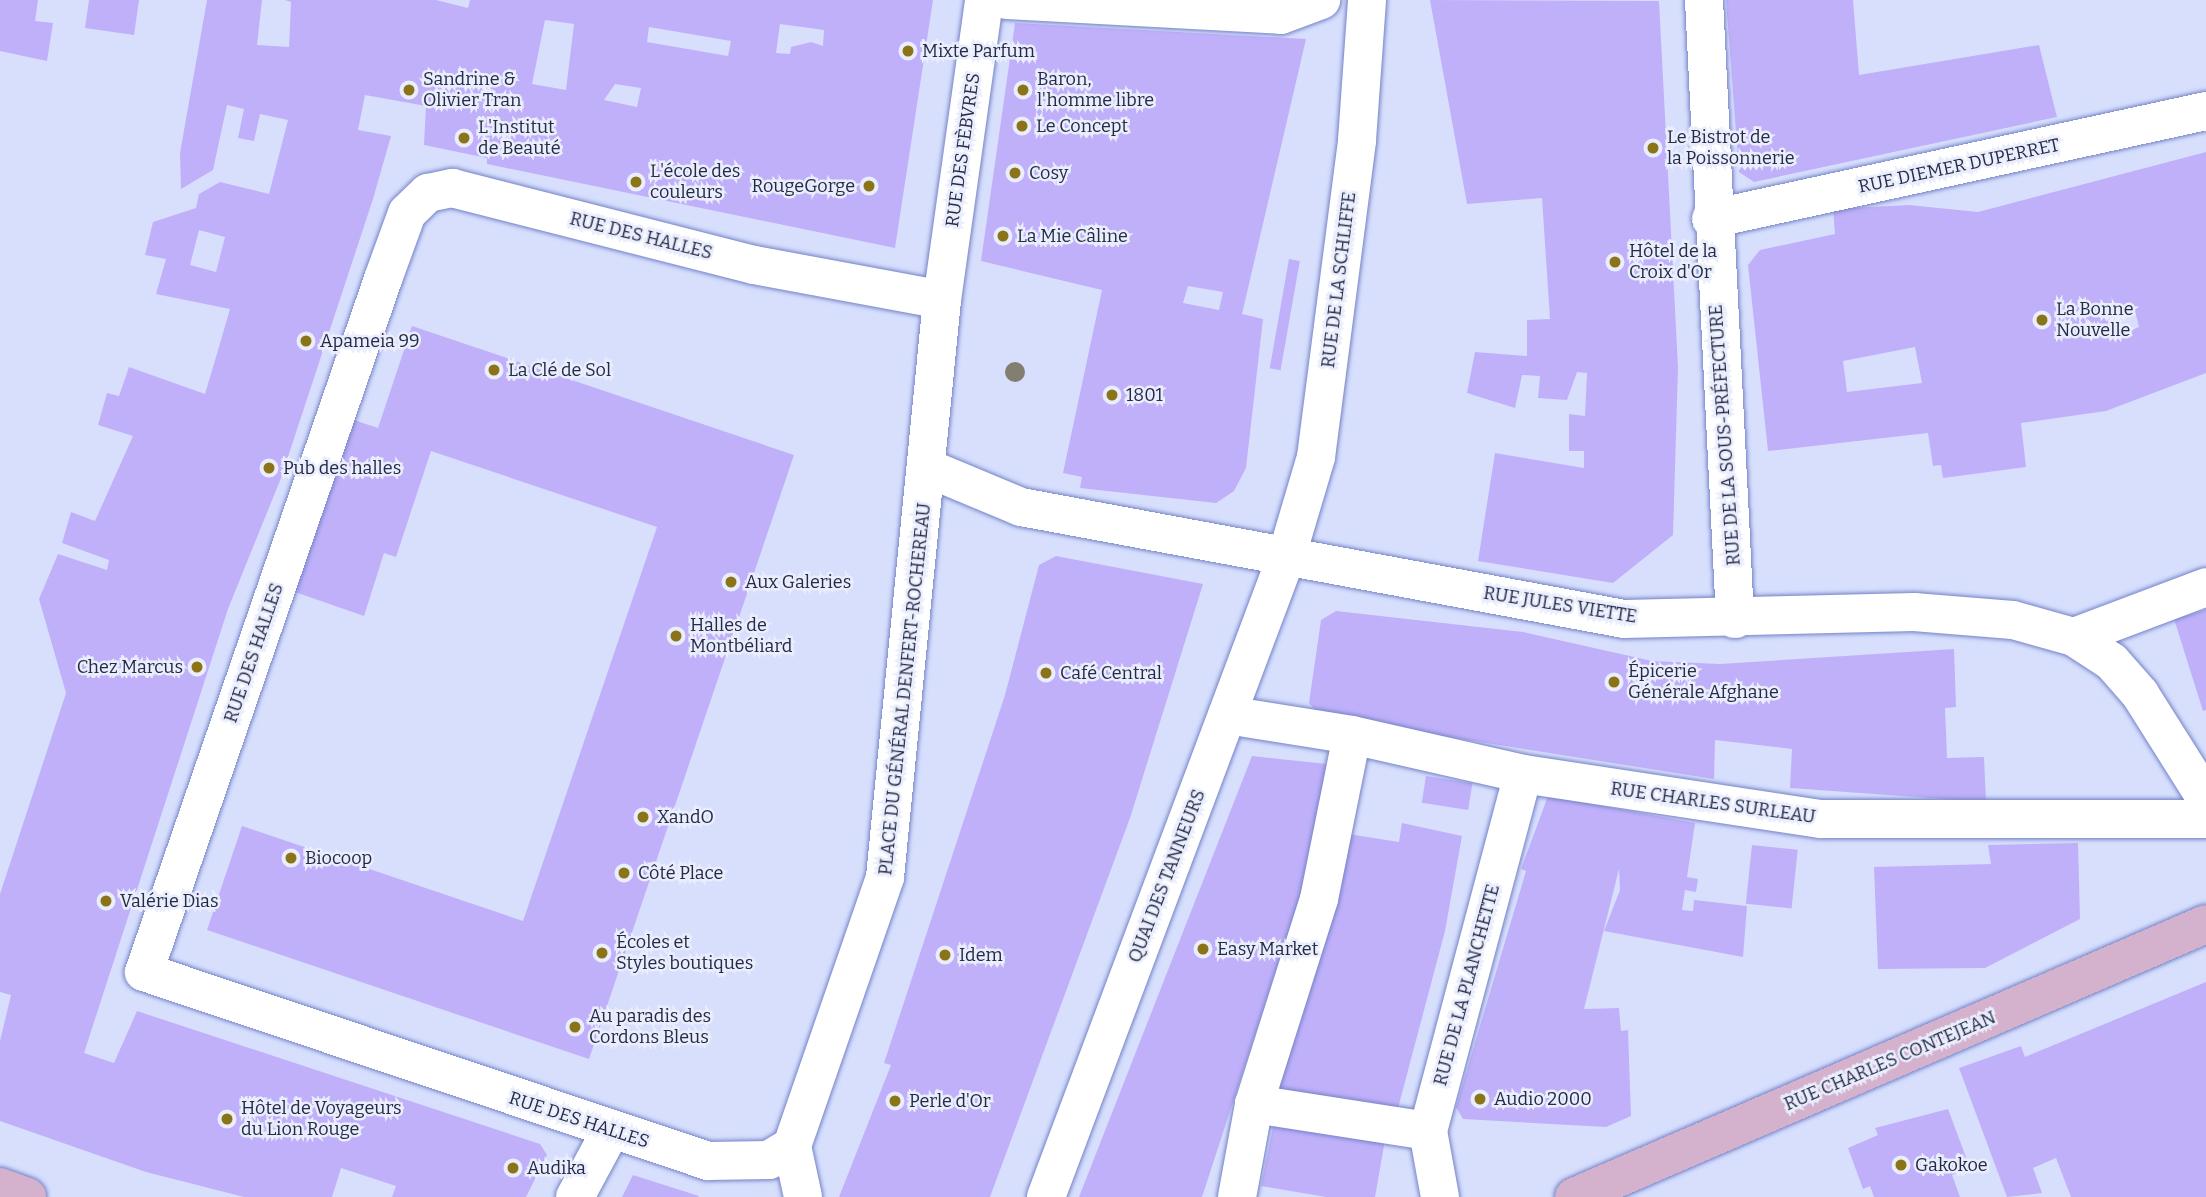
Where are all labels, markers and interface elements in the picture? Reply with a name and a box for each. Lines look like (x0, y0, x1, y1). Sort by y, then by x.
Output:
place label: Mixte Parfum (922, 40, 1035, 62)
marker: Mixte Parfum (900, 43, 916, 59)
place label: Sandrine & Olivier Tran (423, 69, 521, 112)
place label: Baron, l'homme libre (1037, 69, 1154, 112)
street label: RUE DES FÈBVRES (942, 72, 984, 228)
marker: Sandrine & Olivier Tran (401, 82, 417, 98)
marker: Baron, l'homme libre (1015, 82, 1031, 98)
place label: Le Concept (1036, 115, 1128, 137)
place label: L'Institut de Beauté (478, 117, 561, 160)
marker: Le Concept (1014, 118, 1030, 134)
place label: Le Bistrot de la Poissonnerie (1667, 127, 1795, 170)
marker: L'Institut de Beauté (456, 130, 472, 146)
street label: RUE DIEMER DUPERRET (1856, 134, 2062, 198)
marker: Le Bistrot de la Poissonnerie (1645, 140, 1661, 156)
place label: L'école des couleurs (650, 161, 740, 204)
place label: Cosy (1029, 162, 1068, 184)
marker: Cosy (1007, 165, 1023, 181)
marker: L'école des couleurs (628, 174, 644, 190)
place label: RougeGorge (752, 175, 855, 197)
marker: RougeGorge (861, 178, 877, 194)
street label: RUE DE LA SCHLIFFE (1317, 191, 1361, 369)
street label: RUE DES HALLES (568, 208, 714, 264)
place label: La Mie Câline (1017, 225, 1128, 247)
marker: La Mie Câline (995, 228, 1011, 244)
place label: Hôtel de la Croix d'Or (1629, 241, 1717, 284)
marker: Hôtel de la Croix d'Or (1607, 254, 1623, 270)
place label: La Bonne Nouvelle (2056, 299, 2134, 342)
street label: RUE DE LA SOUS-PRÉFECTURE (1705, 304, 1745, 566)
marker: La Bonne Nouvelle (2034, 312, 2050, 328)
place label: Apameia 99 (320, 330, 420, 352)
marker: Apameia 99 (298, 333, 314, 349)
place label: La Clé de Sol (508, 359, 611, 381)
marker: La Clé de Sol (486, 362, 502, 378)
place label: 1801 (1126, 384, 1163, 406)
marker: 1801 (1104, 387, 1120, 403)
place label: Pub des halles (283, 457, 401, 479)
marker: Pub des halles (261, 460, 277, 476)
street label: PLACE DU GÉNÉRAL DENFERT-ROCHEREAU (875, 502, 935, 876)
place label: Aux Galeries (745, 571, 851, 593)
marker: Aux Galeries (723, 574, 739, 590)
street label: RUE DES HALLES (220, 580, 288, 726)
street label: RUE JULES VIETTE (1482, 582, 1638, 628)
place label: Halles de Montbéliard (690, 615, 792, 658)
marker: Halles de Montbéliard (668, 628, 684, 644)
place label: Chez Marcus (77, 656, 183, 678)
marker: Chez Marcus (189, 659, 205, 675)
place label: Épicerie Générale Afghane (1628, 661, 1779, 704)
place label: Café Central (1060, 662, 1162, 684)
marker: Café Central (1038, 665, 1054, 681)
marker: Épicerie Générale Afghane (1606, 674, 1622, 690)
street label: RUE CHARLES SURLEAU (1609, 778, 1817, 828)
street label: QUAI DES TANNEURS (1124, 786, 1210, 966)
place label: XandO (657, 806, 714, 828)
marker: XandO (635, 809, 651, 825)
place label: Biocoop (305, 847, 372, 869)
marker: Biocoop (283, 850, 299, 866)
place label: Côté Place (638, 862, 723, 884)
marker: Côté Place (616, 865, 632, 881)
street label: RUE DE LA PLANCHETTE (1430, 882, 1504, 1088)
place label: Valérie Dias (120, 890, 219, 912)
marker: Valérie Dias (98, 893, 114, 909)
place label: Écoles et Styles boutiques (616, 932, 753, 974)
place label: Easy Market (1217, 938, 1318, 960)
marker: Easy Market (1195, 941, 1211, 957)
place label: Idem (959, 944, 1003, 966)
marker: Écoles et Styles boutiques (594, 945, 610, 961)
marker: Idem (937, 947, 953, 963)
place label: Au paradis des Cordons Bleus (589, 1006, 711, 1048)
street label: RUE CHARLES CONTEJEAN (1781, 1007, 1999, 1115)
marker: Au paradis des Cordons Bleus (567, 1019, 583, 1035)
street label: RUE DES HALLES (506, 1087, 652, 1153)
place label: Audio 2000 (1494, 1088, 1592, 1110)
place label: Perle d'Or (909, 1090, 991, 1112)
marker: Audio 2000 (1472, 1091, 1488, 1107)
marker: Perle d'Or (887, 1093, 903, 1109)
place label: Hôtel de Voyageurs du Lion Rouge (241, 1098, 402, 1140)
marker: Hôtel de Voyageurs du Lion Rouge (219, 1111, 235, 1127)
place label: Gakokoe (1915, 1154, 1988, 1176)
place label: Audika (527, 1157, 586, 1179)
marker: Gakokoe (1893, 1157, 1909, 1173)
marker: Audika (505, 1160, 521, 1176)

